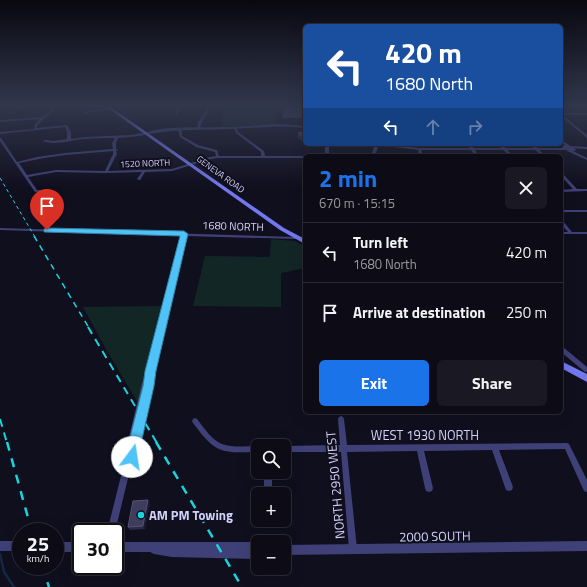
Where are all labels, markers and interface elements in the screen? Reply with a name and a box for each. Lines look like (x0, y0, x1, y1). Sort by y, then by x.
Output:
text: 420 m (385, 31, 462, 74)
icon: left (319, 40, 371, 92)
text: 1680 North (385, 70, 473, 97)
icon: left (380, 116, 402, 138)
icon: ahead (422, 116, 444, 138)
icon: right (464, 116, 486, 138)
street label: GENEVA ROAD (194, 152, 248, 196)
street label: 1520 NORTH (120, 156, 170, 170)
text: 2 min (319, 160, 377, 196)
button: close (505, 167, 547, 209)
pin (30, 189, 64, 230)
text: 670 m · 15:15 (319, 193, 395, 213)
icon: arrive (36, 195, 58, 217)
street label: 1680 NORTH (202, 217, 264, 235)
text: Turn left (353, 231, 408, 254)
text: 420 m (506, 241, 547, 264)
icon: left (319, 242, 341, 264)
text: 1680 North (353, 254, 417, 274)
text: Arrive at destination (353, 301, 486, 324)
text: 250 m (506, 301, 547, 324)
icon: arrive (319, 302, 341, 324)
button: Exit (319, 360, 429, 406)
button: Share (437, 360, 547, 406)
street label: WEST 1930 NORTH (371, 425, 479, 445)
street label: NORTH 2950 WEST (320, 430, 350, 540)
position arrow (111, 436, 153, 478)
map controls (251, 439, 291, 575)
button: search (251, 439, 291, 479)
button: + (251, 487, 291, 527)
place label: AM PM Towing (149, 505, 233, 525)
marker: AM PM Towing (136, 510, 146, 520)
speed limit sign: 30 (72, 523, 124, 575)
street label: 2000 SOUTH (399, 525, 471, 547)
text: 25 (27, 528, 49, 559)
button: − (251, 535, 291, 575)
text: km/h (27, 551, 49, 566)

